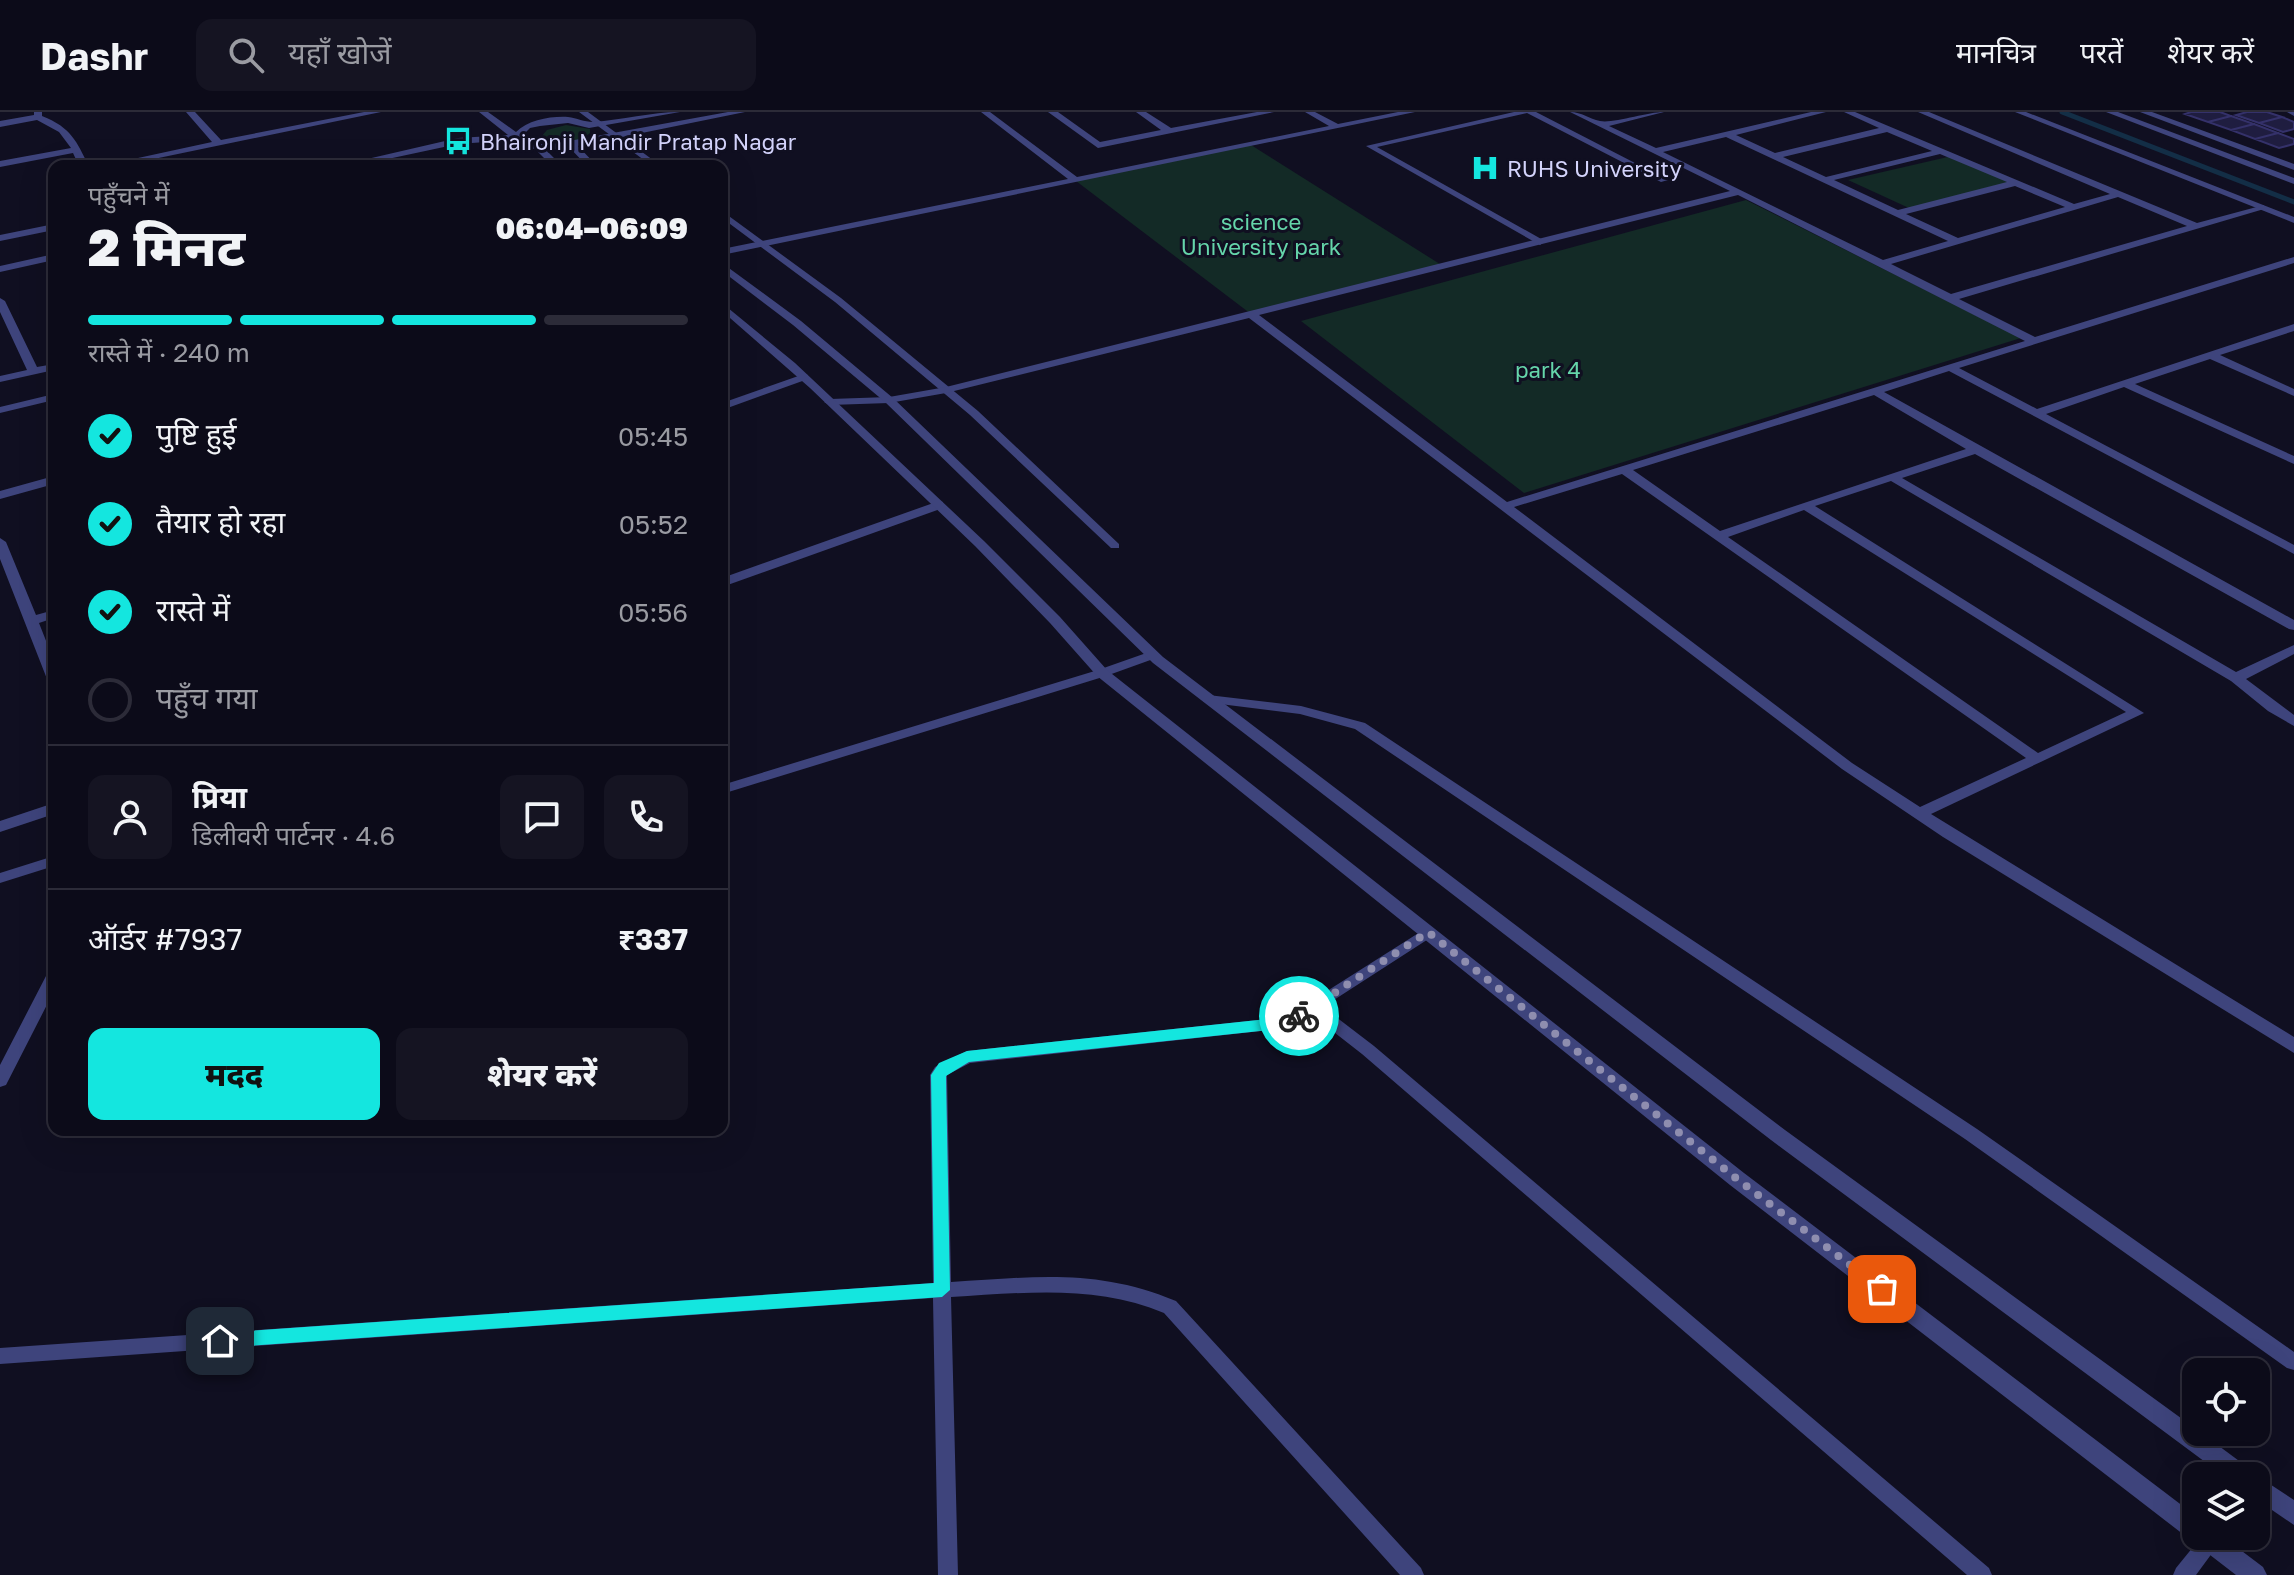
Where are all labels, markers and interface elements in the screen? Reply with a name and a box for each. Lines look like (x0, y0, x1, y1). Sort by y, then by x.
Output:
search box (196, 19, 756, 91)
text: Dashr (40, 33, 148, 78)
icon: search (224, 33, 268, 77)
text: यहाँ खोजें (288, 35, 391, 71)
text: मानचित्र (1956, 36, 2036, 69)
text: परतें (2080, 36, 2123, 69)
text: शेयर करें (2167, 36, 2254, 69)
bus stop icon: Bhaironji Mandir Pratap Nagar (443, 126, 473, 156)
place label: Bhaironji Mandir Pratap Nagar (480, 128, 797, 155)
hospital icon: RUHS University (1470, 153, 1500, 183)
place label: RUHS University (1507, 155, 1682, 182)
text: पहुँचने में (88, 180, 170, 211)
park label: science University park (1181, 208, 1341, 260)
text: 06:04–06:09 (495, 210, 688, 246)
text: 2 मिनट (88, 215, 245, 277)
text: रास्ते में · 240 m (88, 337, 250, 368)
park label: park 4 (1515, 356, 1581, 383)
icon: check (88, 414, 132, 458)
text: पुष्टि हुई (156, 416, 237, 452)
text: 05:45 (618, 421, 688, 452)
icon: check (88, 502, 132, 546)
text: तैयार हो रहा (156, 504, 285, 540)
text: 05:52 (619, 509, 688, 540)
icon: check (88, 590, 132, 634)
text: रास्ते में (156, 592, 230, 628)
text: 05:56 (618, 597, 688, 628)
text: पहुँच गया (156, 680, 258, 716)
button: person (88, 775, 172, 859)
button: chat (500, 775, 584, 859)
button: phone (604, 775, 688, 859)
text: प्रिया (192, 779, 247, 815)
text: डिलीवरी पार्टनर · 4.6 (192, 820, 395, 851)
text: ऑर्डर #7937 (88, 921, 242, 957)
text: ₹337 (618, 921, 688, 957)
courier (1259, 976, 1339, 1056)
icon: bike (1277, 994, 1321, 1038)
button: मदद (88, 1028, 380, 1120)
button: शेयर करें (396, 1028, 688, 1120)
pin (1848, 1255, 1916, 1323)
icon: bag (1860, 1267, 1904, 1311)
pin (186, 1307, 254, 1375)
icon: home (198, 1319, 242, 1363)
map controls (2182, 1358, 2270, 1550)
button: locate (2182, 1358, 2270, 1446)
button: layers (2182, 1462, 2270, 1550)

